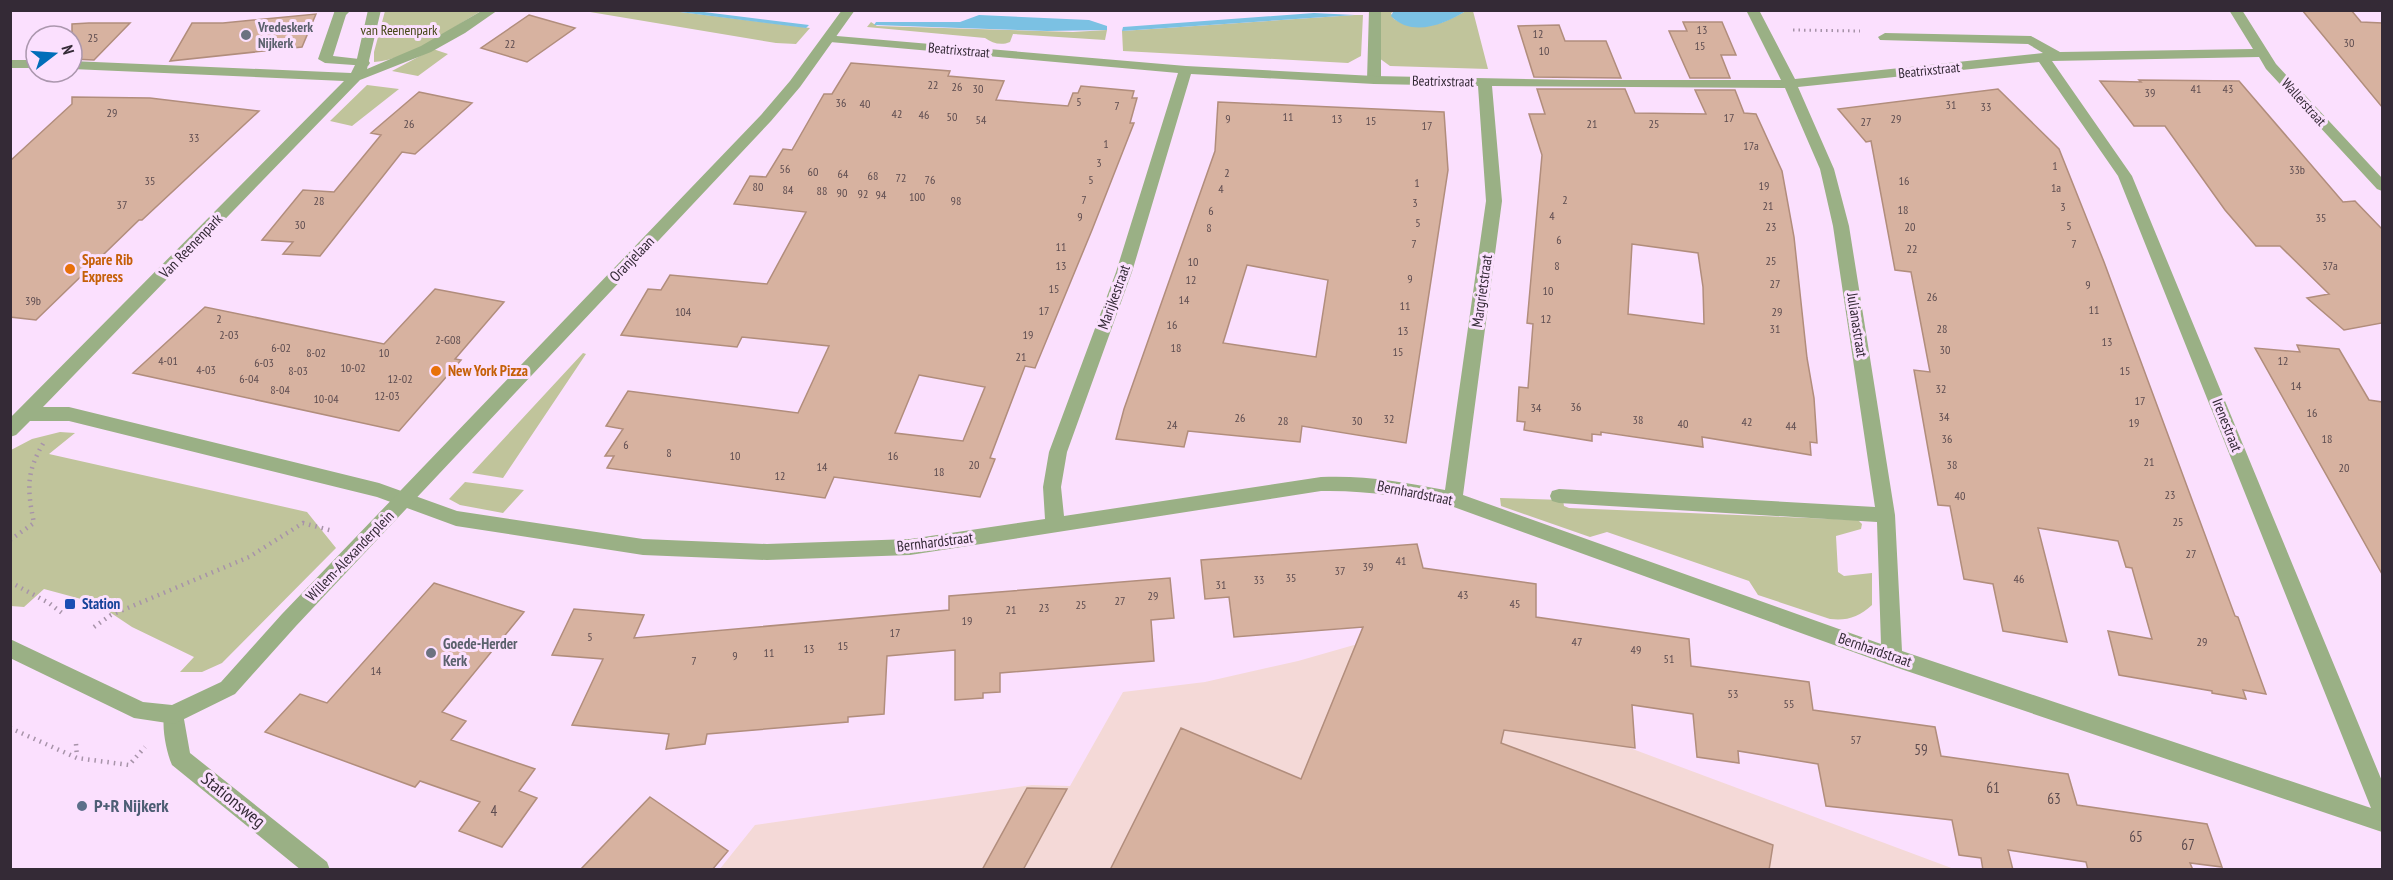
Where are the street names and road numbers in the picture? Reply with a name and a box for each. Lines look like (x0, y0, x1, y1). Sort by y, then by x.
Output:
street label: Beatrixstraat (927, 38, 991, 62)
street label: Beatrixstraat (1897, 58, 1961, 82)
street label: Beatrixstraat (1412, 71, 1474, 91)
street label: Wallerstraat (2278, 74, 2330, 130)
street label: Van Reenenpark (154, 209, 226, 283)
street label: Oranjelaan (605, 232, 658, 286)
street label: Margrietstraat (1467, 253, 1496, 329)
street label: Marijkestraat (1093, 262, 1134, 332)
street label: Julianastraat (1843, 290, 1872, 358)
street label: Irenestraat (2208, 395, 2247, 454)
street label: Bernhardstraat (1376, 476, 1455, 509)
street label: Willem-Alexanderplein (302, 506, 398, 605)
street label: Bernhardstraat (896, 527, 974, 556)
street label: Bernhardstraat (1836, 628, 1914, 671)
street label: Stationsweg (197, 767, 270, 832)

